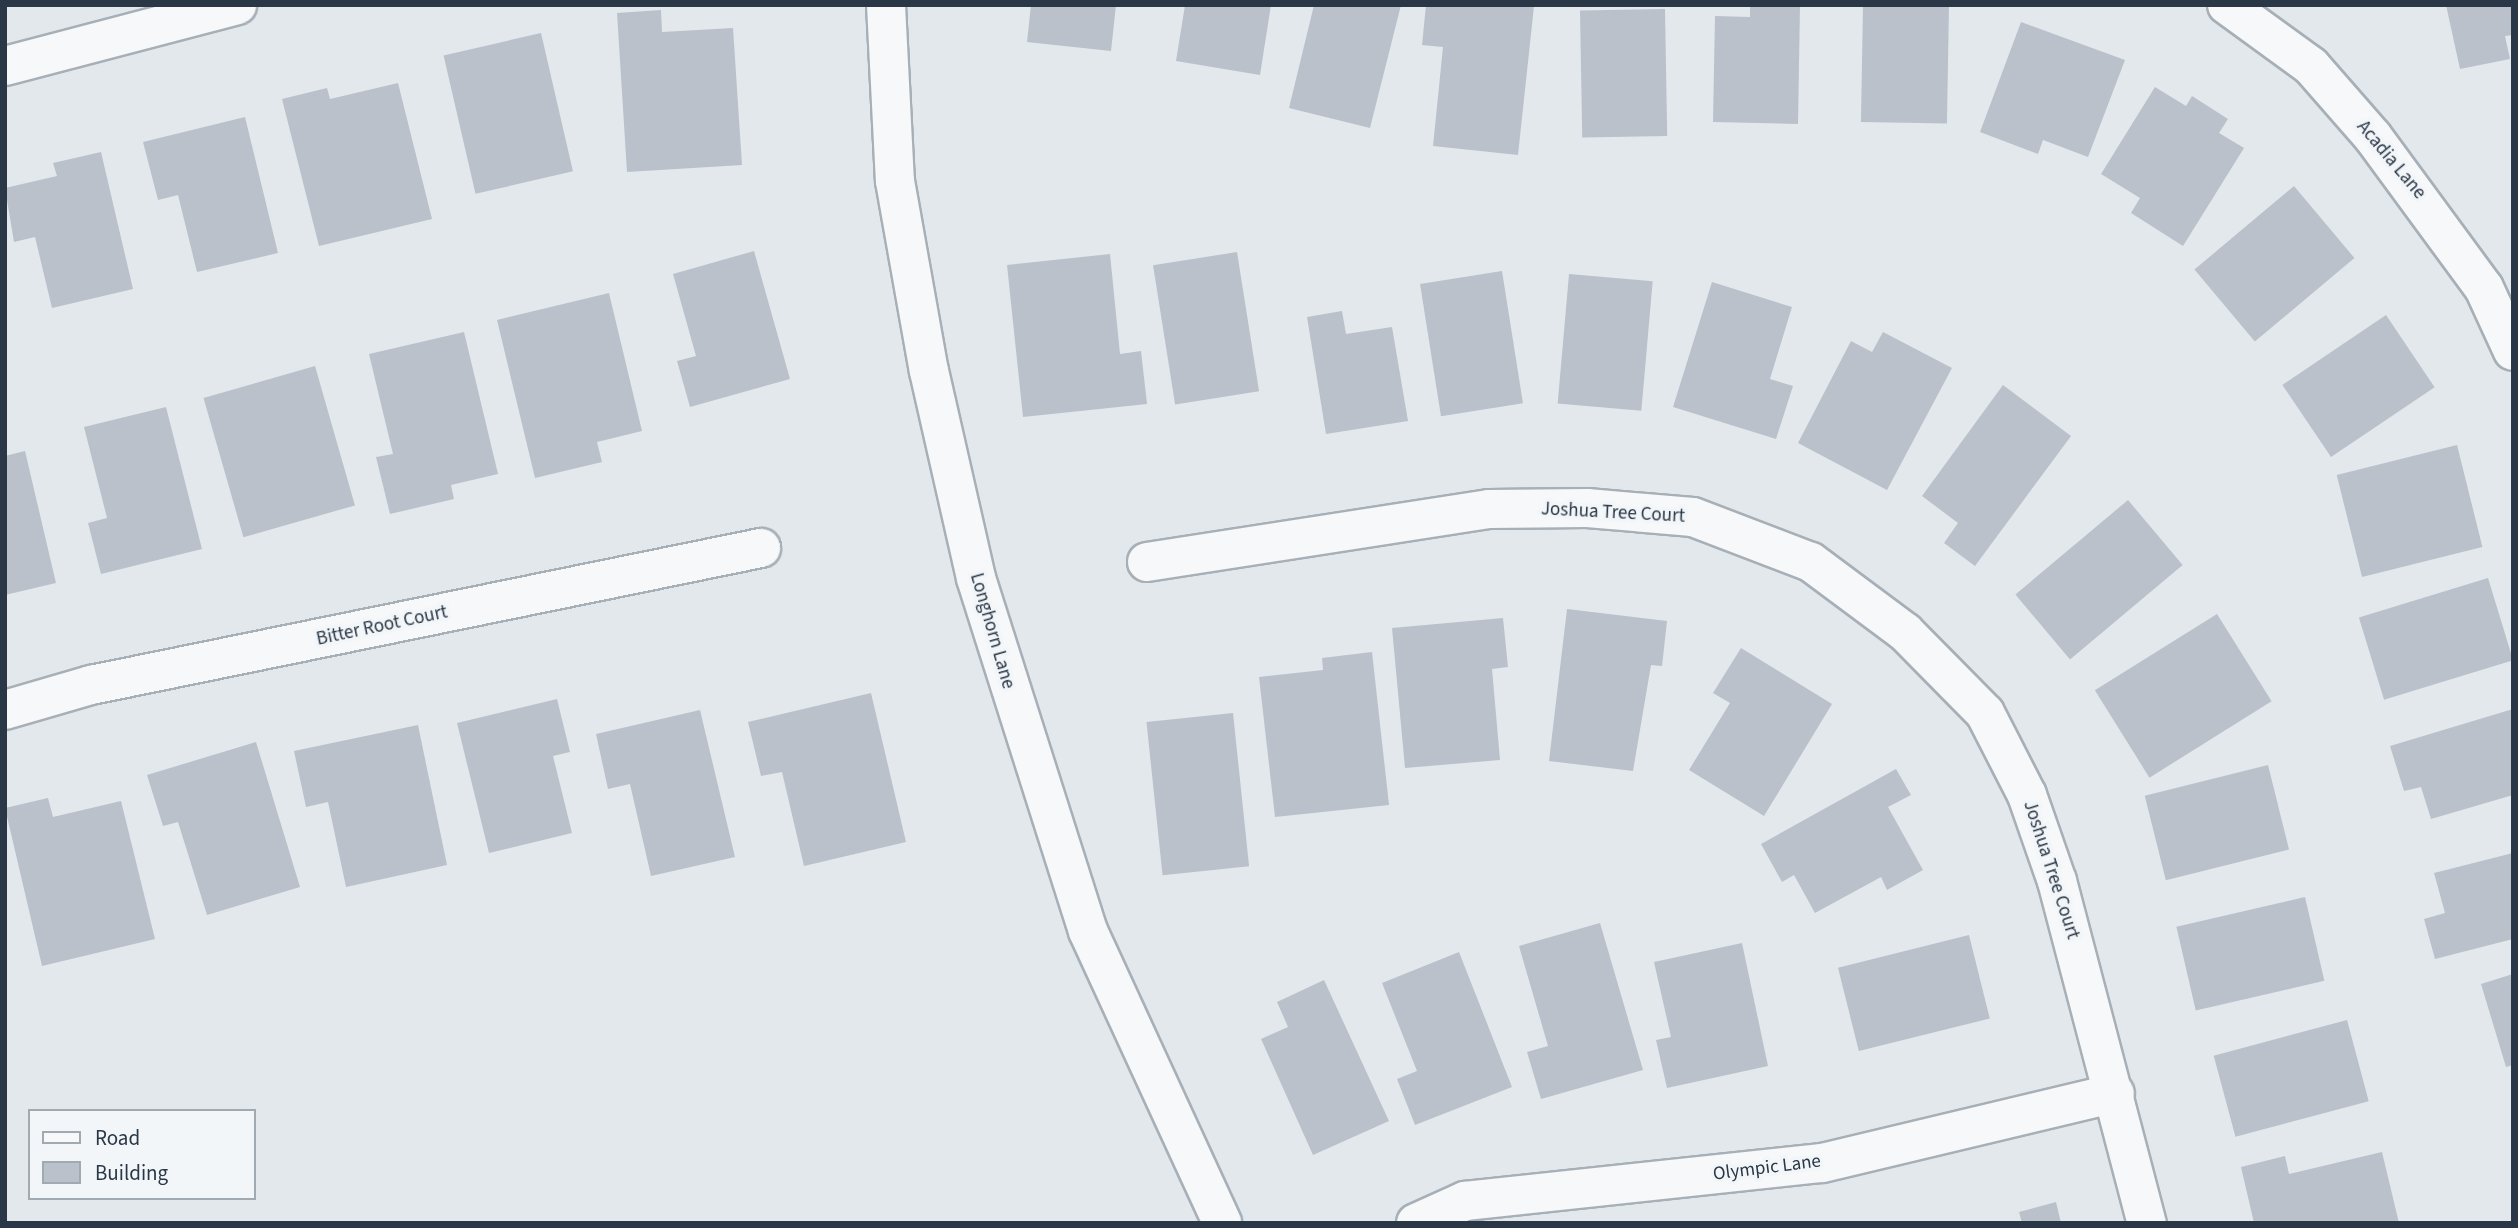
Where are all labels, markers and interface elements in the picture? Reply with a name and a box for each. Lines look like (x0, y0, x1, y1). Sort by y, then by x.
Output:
street label: Acadia Lane (2352, 116, 2430, 204)
street label: Joshua Tree Court (1540, 498, 1686, 528)
street label: Longhorn Lane (965, 571, 1019, 691)
street label: Bitter Root Court (314, 601, 450, 651)
street label: Joshua Tree Court (2018, 798, 2084, 942)
legend (28, 1109, 256, 1200)
text: Road (95, 1123, 140, 1153)
street label: Olympic Lane (1712, 1150, 1822, 1186)
text: Building (95, 1158, 168, 1188)

